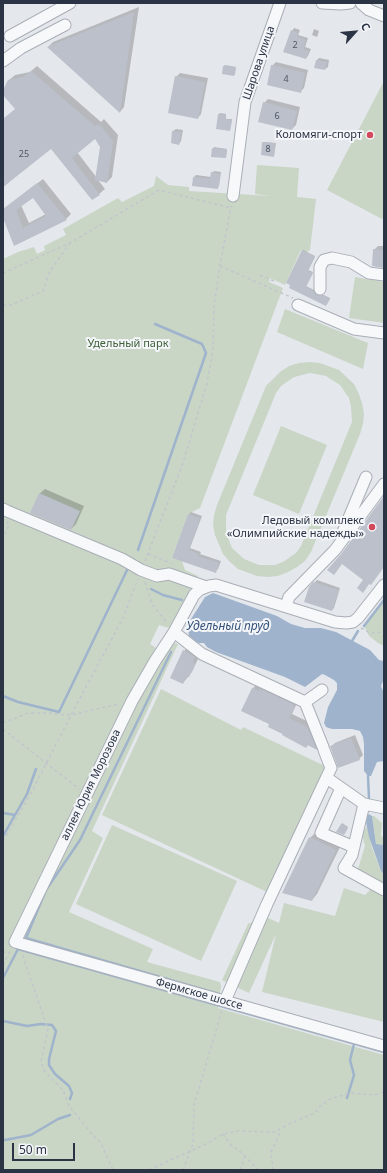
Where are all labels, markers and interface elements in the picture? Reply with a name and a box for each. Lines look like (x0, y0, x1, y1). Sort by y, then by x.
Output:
north arrow (335, 12, 375, 52)
text: С (358, 20, 374, 33)
street label: Шарова улица (240, 24, 278, 102)
house number: 2 (292, 40, 298, 50)
house number: 4 (283, 74, 289, 84)
house number: 6 (274, 111, 280, 121)
place label: Коломяги-спорт (276, 128, 362, 142)
marker: Коломяги-спорт (365, 130, 375, 140)
house number: 8 (265, 144, 271, 154)
house number: 25 (19, 149, 29, 159)
park label: Удельный парк (88, 337, 168, 351)
place label: Ледовый комплекс «Олимпийские надежды» (227, 514, 364, 540)
marker: Ледовый комплекс «Олимпийские надежды» (367, 522, 377, 532)
water label: Удельный пруд (187, 620, 269, 634)
street label: аллея Юрия Морозова (58, 727, 124, 843)
street label: Фермское шоссе (154, 975, 244, 1013)
scale bar (14, 1135, 77, 1161)
text: 50 m (19, 1141, 47, 1158)

